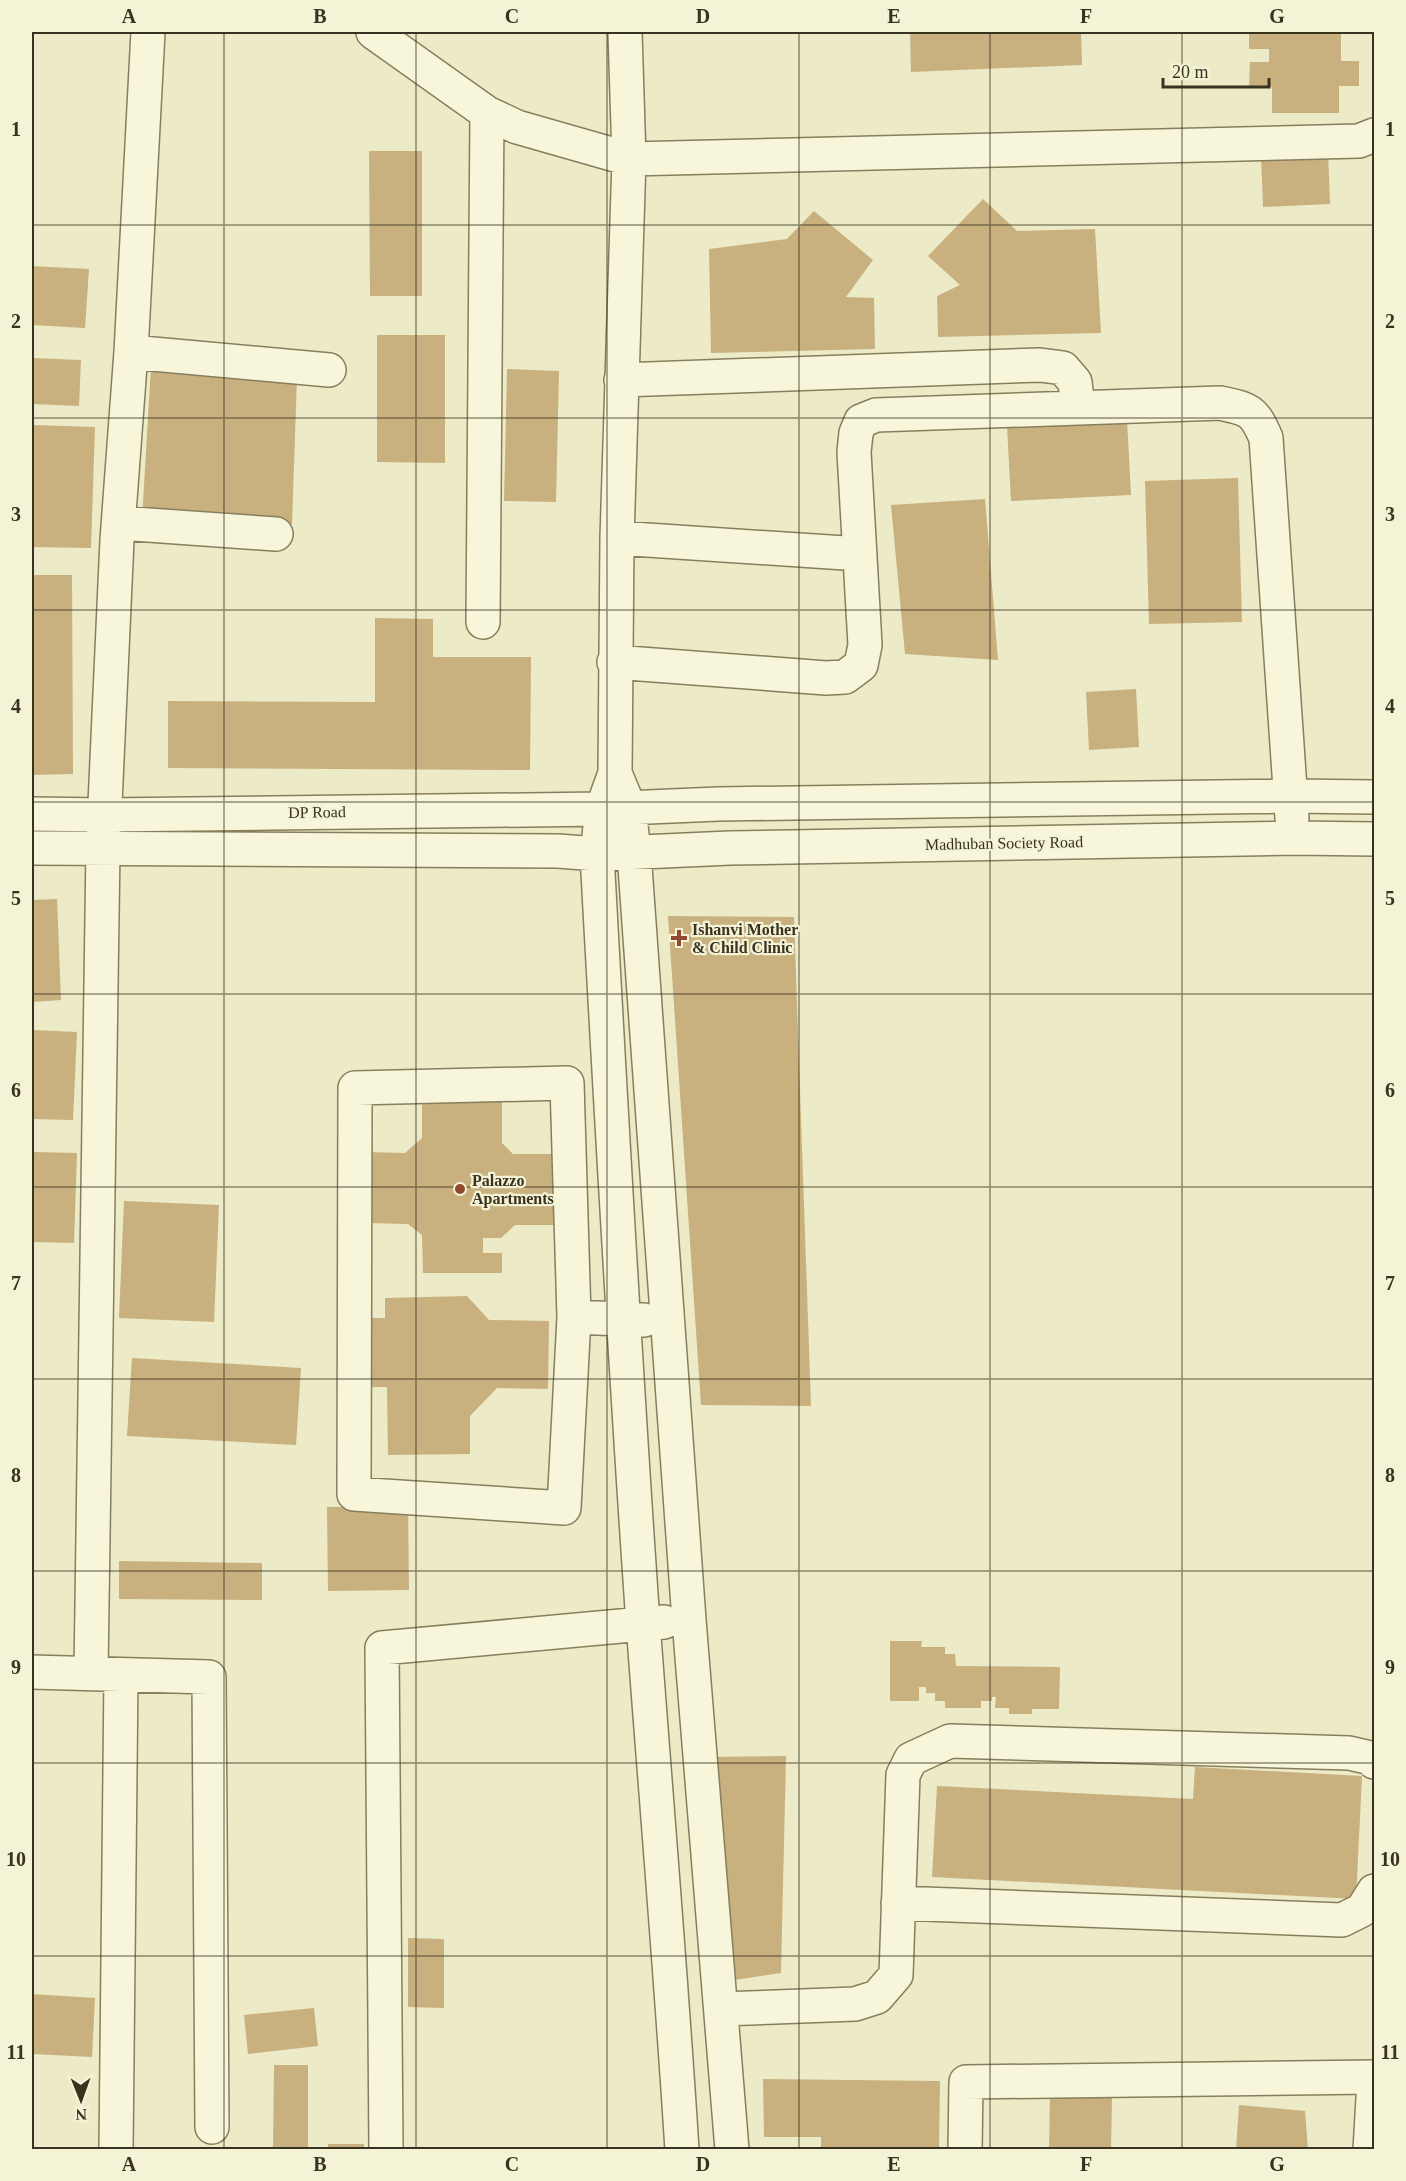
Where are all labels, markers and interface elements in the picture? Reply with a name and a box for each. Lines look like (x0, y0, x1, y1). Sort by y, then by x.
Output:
text: A (122, 5, 137, 27)
text: B (313, 5, 327, 27)
text: C (505, 5, 519, 27)
text: D (696, 5, 710, 27)
text: E (887, 5, 901, 27)
text: F (1080, 5, 1092, 27)
text: G (1269, 5, 1285, 27)
scale bar (1163, 51, 1270, 89)
text: 20 m (1172, 62, 1209, 82)
text: 1 (11, 118, 21, 140)
text: 1 (1385, 118, 1395, 140)
text: 2 (11, 310, 21, 332)
text: 2 (1385, 310, 1395, 332)
text: 3 (11, 503, 21, 525)
text: 3 (1385, 503, 1395, 525)
text: 4 (11, 695, 21, 717)
text: 4 (1385, 695, 1395, 717)
street label: DP Road (288, 803, 346, 821)
street label: Madhuban Society Road (925, 833, 1083, 854)
text: 5 (11, 887, 21, 909)
text: 5 (1385, 887, 1395, 909)
place label: Ishanvi Mother & Child Clinic (692, 921, 798, 956)
marker: Ishanvi Mother & Child Clinic (670, 929, 688, 947)
text: 6 (11, 1079, 21, 1101)
text: 6 (1385, 1079, 1395, 1101)
place label: Palazzo Apartments (472, 1172, 554, 1208)
marker: Palazzo Apartments (453, 1182, 467, 1196)
text: 7 (11, 1272, 21, 1294)
text: 7 (1385, 1272, 1395, 1294)
text: 8 (11, 1464, 21, 1486)
text: 8 (1385, 1464, 1395, 1486)
text: 9 (11, 1656, 21, 1678)
text: 9 (1385, 1656, 1395, 1678)
text: 10 (6, 1848, 26, 1870)
text: 10 (1380, 1848, 1400, 1870)
text: 11 (7, 2041, 25, 2063)
text: 11 (1381, 2041, 1399, 2063)
north arrow (51, 2070, 111, 2130)
text: N (75, 2106, 87, 2123)
text: A (122, 2153, 137, 2175)
text: B (313, 2153, 327, 2175)
text: C (505, 2153, 519, 2175)
text: D (696, 2153, 710, 2175)
text: E (887, 2153, 901, 2175)
text: F (1080, 2153, 1092, 2175)
text: G (1269, 2153, 1285, 2175)

